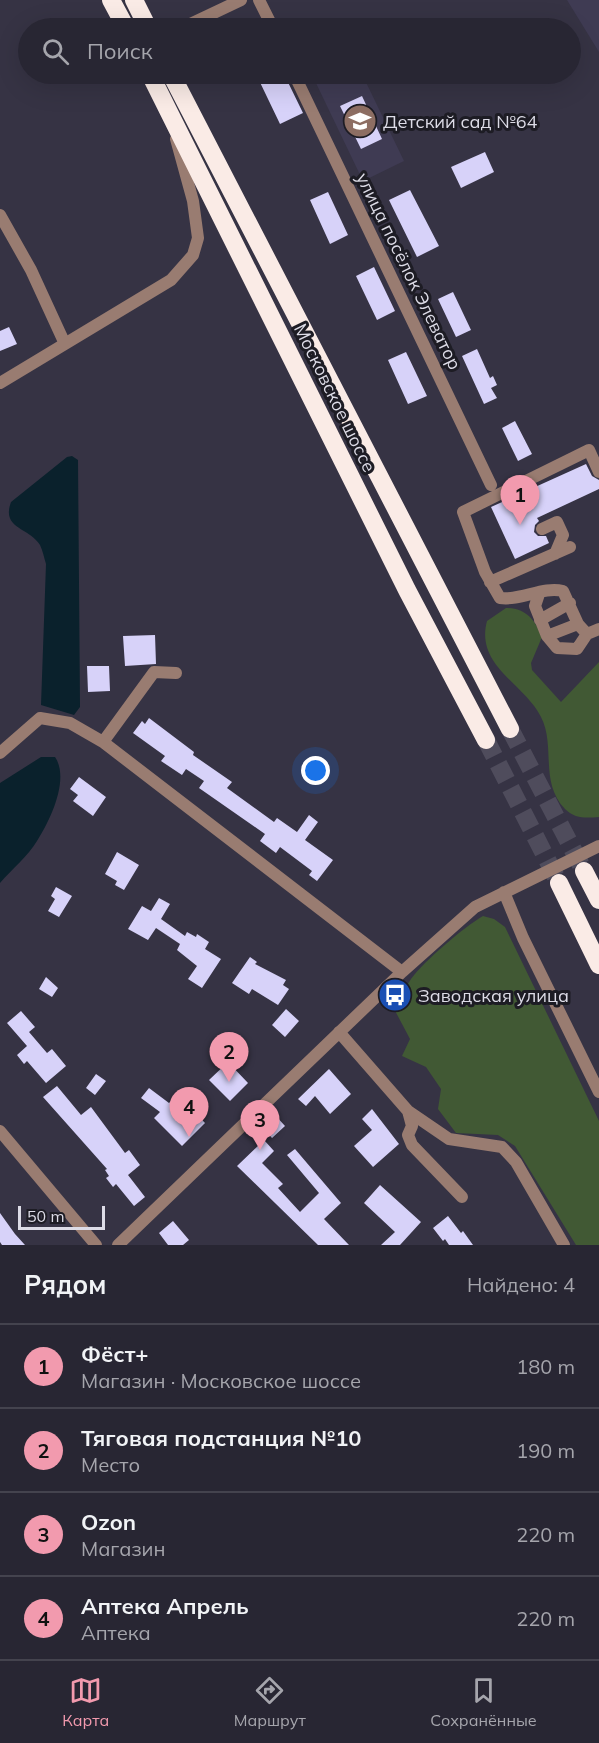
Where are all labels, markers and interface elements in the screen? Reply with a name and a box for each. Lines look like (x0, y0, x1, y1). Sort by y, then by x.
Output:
search box (18, 18, 581, 84)
icon: search (39, 35, 72, 68)
text: Поиск (87, 37, 153, 65)
school or university icon: Детский сад №64 (342, 103, 378, 139)
place label: Детский сад №64 (383, 110, 538, 133)
street label: улица посёлок Элеватор (351, 169, 467, 373)
street label: Московское шоссе (289, 320, 381, 476)
pin: 1 (500, 476, 540, 525)
your location (301, 756, 330, 785)
bus stop icon: Заводская улица (377, 977, 413, 1013)
place label: Заводская улица (418, 984, 569, 1007)
pin: 2 (210, 1032, 248, 1082)
pin: 4 (170, 1088, 208, 1137)
pin: 3 (240, 1100, 280, 1150)
scale bar (18, 1203, 105, 1230)
text: 50 m (27, 1206, 64, 1226)
text: Рядом (24, 1268, 107, 1301)
text: Найдено: 4 (467, 1272, 575, 1297)
text: Фёст+ (81, 1340, 149, 1368)
text: 1 (38, 1354, 50, 1379)
text: 180 m (516, 1354, 575, 1379)
text: Магазин · Московское шоссе (81, 1368, 361, 1393)
text: Тяговая подстанция №10 (81, 1424, 362, 1452)
text: 2 (38, 1438, 50, 1463)
text: 190 m (516, 1438, 575, 1463)
text: Место (81, 1452, 140, 1477)
text: Ozon (81, 1508, 136, 1536)
text: 3 (38, 1522, 50, 1547)
text: 220 m (516, 1522, 575, 1547)
text: Магазин (81, 1536, 165, 1561)
text: Аптека Апрель (81, 1592, 249, 1620)
text: 4 (38, 1606, 50, 1631)
text: 220 m (516, 1606, 575, 1631)
text: Аптека (81, 1620, 151, 1645)
tab: Карта (62, 1674, 109, 1730)
tab: Маршрут (234, 1674, 306, 1730)
tab: Сохранённые (430, 1674, 537, 1730)

